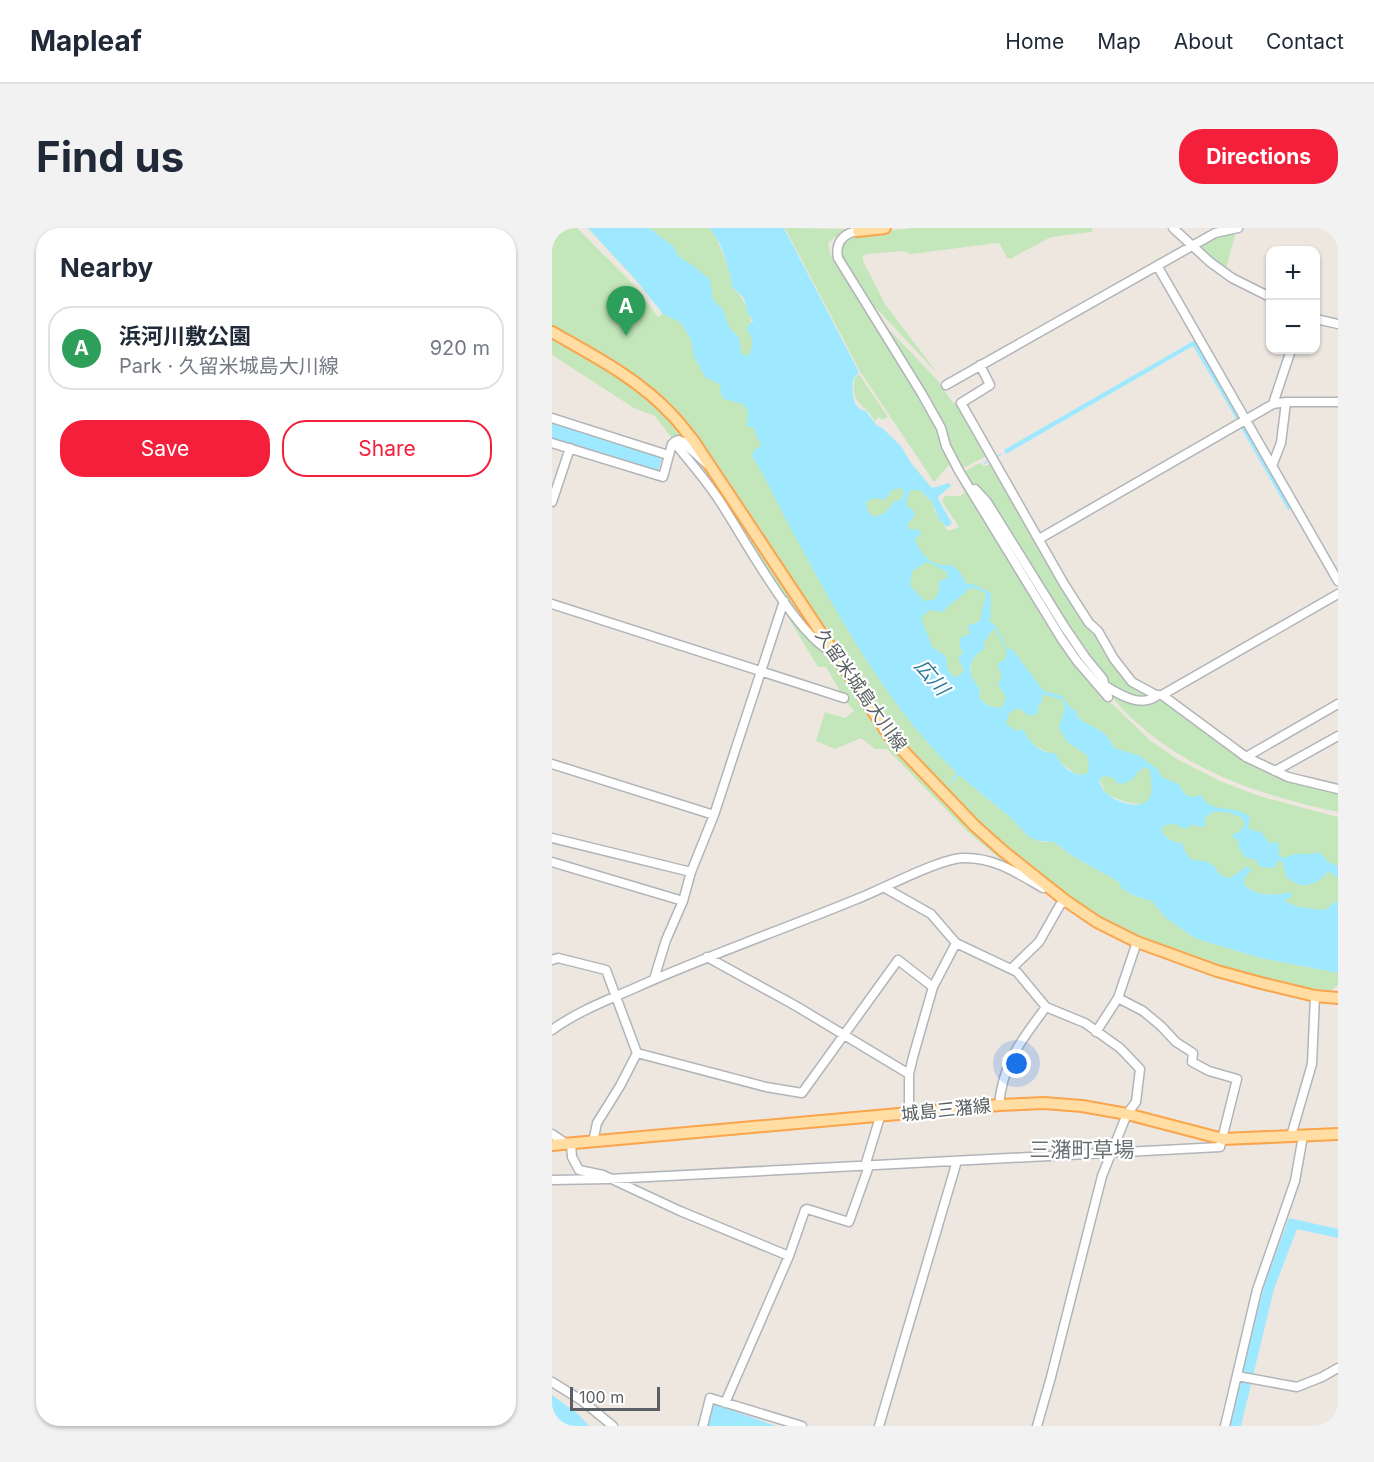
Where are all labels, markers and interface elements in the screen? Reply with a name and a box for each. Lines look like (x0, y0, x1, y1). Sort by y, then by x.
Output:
text: Mapleaf (30, 24, 142, 58)
text: Home (1005, 29, 1064, 54)
text: Map (1097, 29, 1141, 54)
text: About (1174, 29, 1233, 54)
text: Contact (1266, 29, 1344, 54)
button: Directions (1179, 129, 1338, 184)
text: Find us (36, 131, 184, 182)
map controls (1266, 246, 1320, 354)
button: + (1266, 246, 1320, 300)
text: Nearby (60, 252, 153, 283)
pin: A (606, 286, 646, 336)
button: − (1266, 300, 1320, 354)
text: 浜河川敷公園 (119, 323, 251, 349)
text: A (74, 336, 89, 360)
text: 920 m (430, 336, 490, 360)
text: Park · 久留米城島大川線 (119, 354, 339, 378)
button: Save (60, 420, 270, 477)
button: Share (282, 420, 492, 477)
street label: 久留米城島大川線 (812, 625, 911, 755)
water label: 広川 (910, 654, 955, 702)
your location (1002, 1049, 1031, 1078)
street label: 城島三潴線 (900, 1094, 992, 1125)
district label: 三潴町草場 (1030, 1137, 1135, 1162)
scale bar (570, 1384, 660, 1412)
text: 100 m (579, 1387, 624, 1407)

